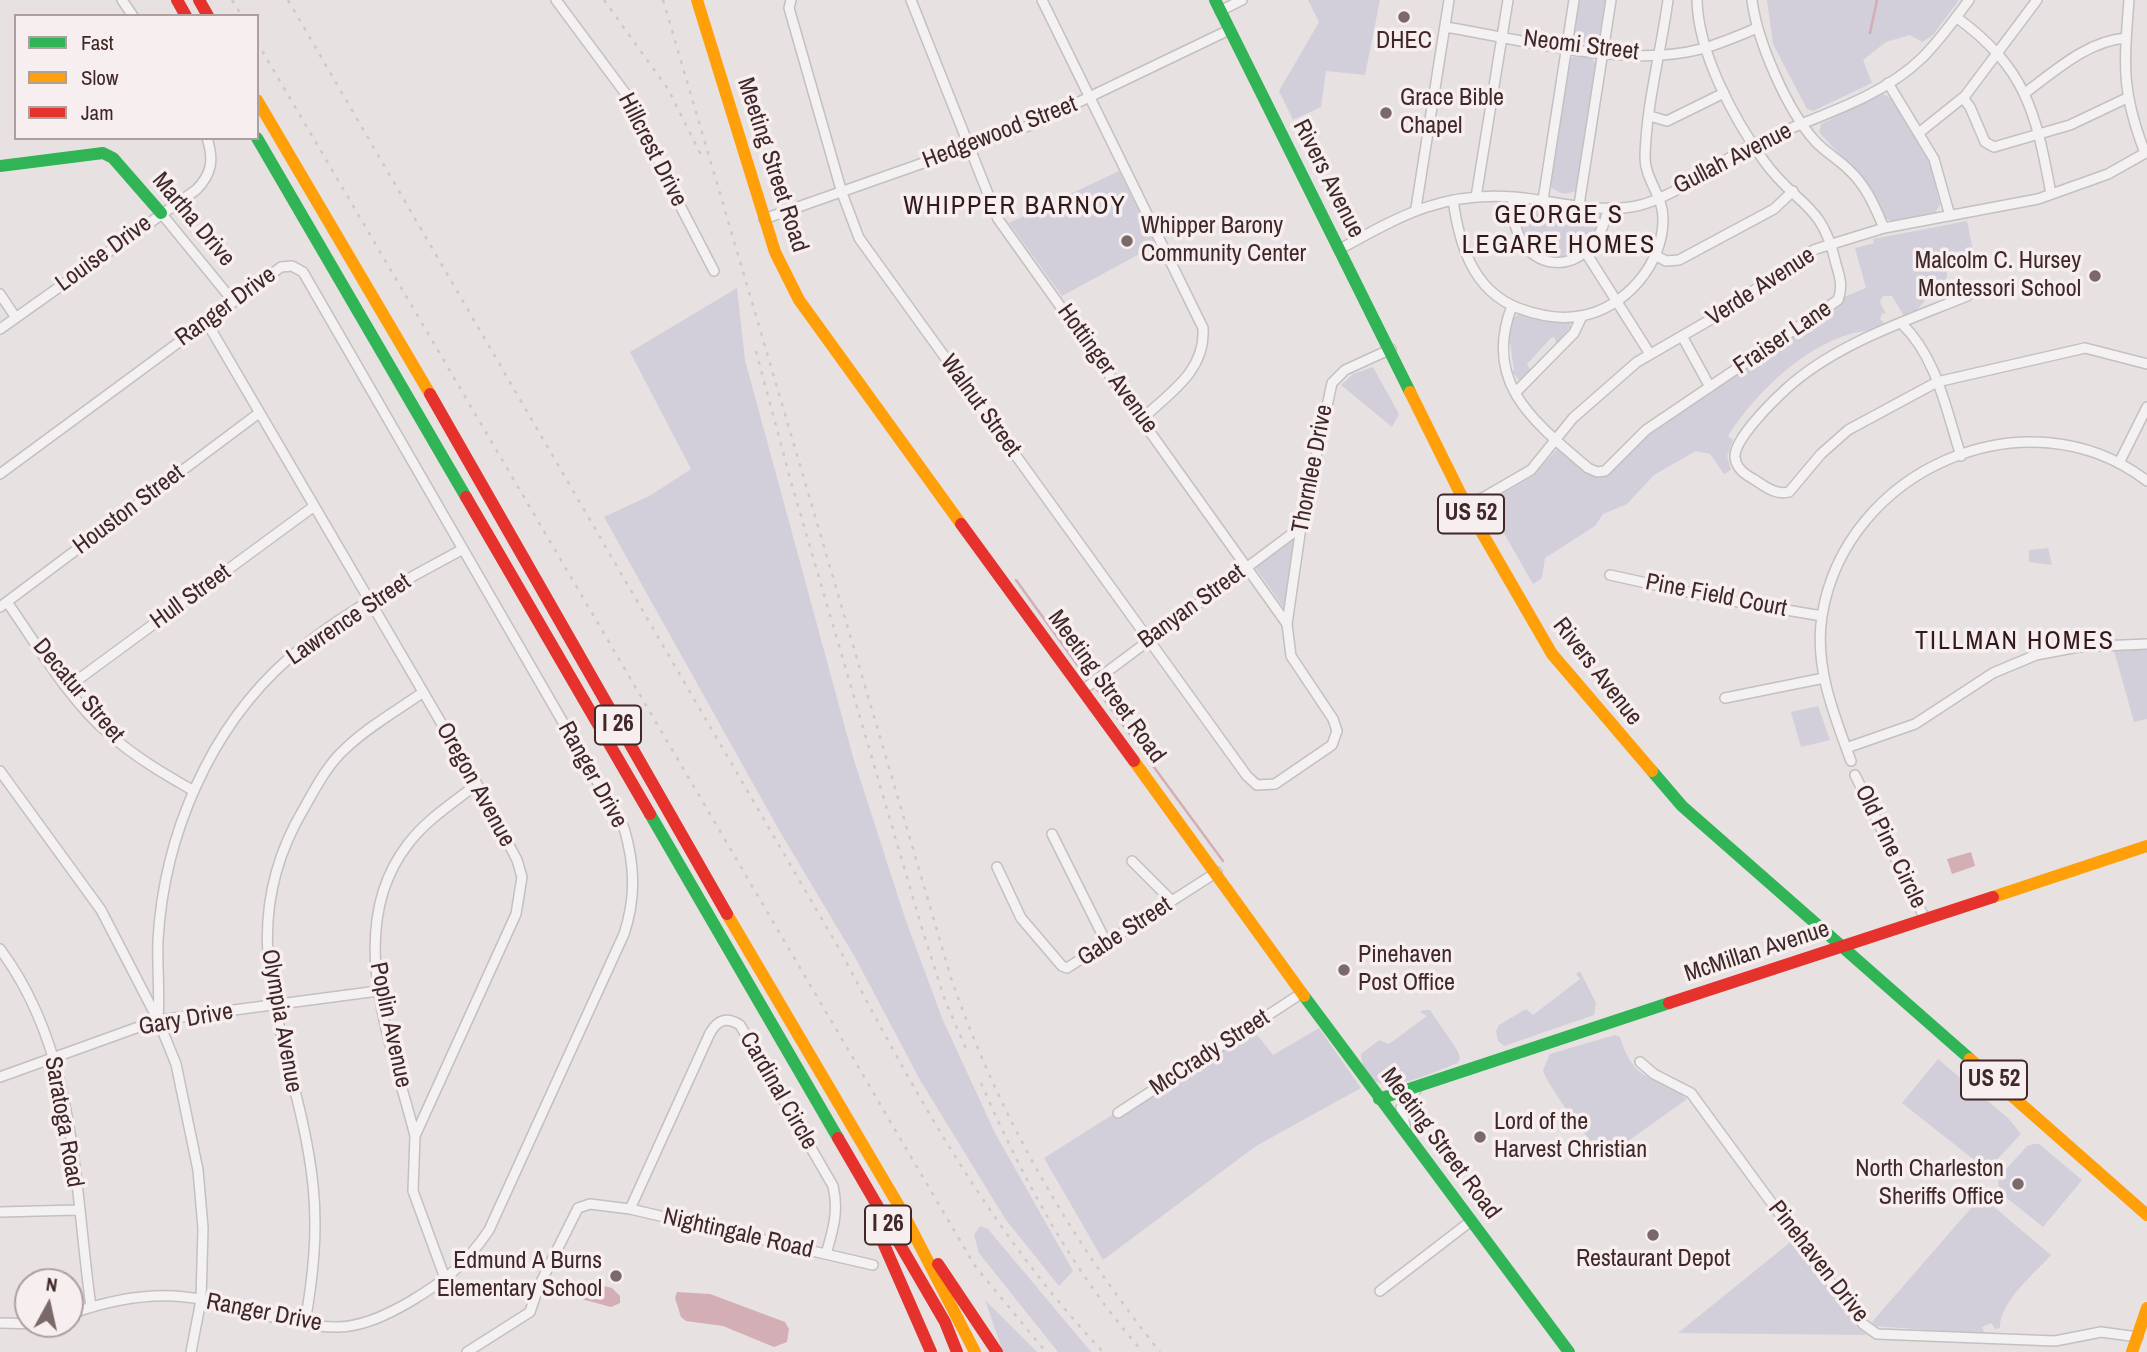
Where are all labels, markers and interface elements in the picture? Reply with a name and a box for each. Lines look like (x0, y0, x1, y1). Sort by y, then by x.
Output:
marker: DHEC (1396, 9, 1412, 25)
legend (14, 14, 259, 140)
street label: Neomi Street (1522, 25, 1640, 67)
text: Fast (81, 28, 114, 57)
place label: DHEC (1376, 28, 1432, 56)
text: Slow (81, 63, 118, 92)
street label: Meeting Street Road (730, 74, 814, 256)
place label: Grace Bible Chapel (1400, 85, 1504, 141)
street label: Hillcrest Drive (611, 88, 693, 212)
street label: Hedgewood Street (919, 90, 1081, 176)
text: Jam (81, 98, 114, 127)
marker: Grace Bible Chapel (1378, 105, 1394, 121)
street label: Rivers Avenue (1286, 115, 1370, 243)
street label: Gullah Avenue (1669, 117, 1797, 201)
street label: Martha Drive (145, 167, 241, 273)
district label: WHIPPER BARNOY (905, 191, 1125, 223)
district label: GEORGE S LEGARE HOMES (1463, 200, 1655, 262)
street label: Louise Drive (50, 210, 158, 298)
place label: Whipper Barony Community Center (1141, 213, 1306, 269)
marker: Whipper Barony Community Center (1119, 233, 1135, 249)
street label: Verde Avenue (1701, 241, 1821, 333)
place label: Malcolm C. Hursey Montessori School (1915, 248, 2081, 304)
street label: Ranger Drive (170, 261, 282, 353)
marker: Malcolm C. Hursey Montessori School (2087, 268, 2103, 284)
street label: Fraiser Lane (1729, 295, 1837, 381)
street label: Hottinger Avenue (1050, 299, 1164, 439)
street label: Walnut Street (934, 350, 1026, 462)
street label: Thornlee Drive (1286, 402, 1340, 536)
street label: Houston Street (68, 459, 190, 561)
road number: US 52 (1438, 494, 1504, 534)
street label: Hull Street (145, 558, 237, 636)
street label: Banyan Street (1133, 559, 1251, 655)
street label: Lawrence Street (282, 568, 416, 672)
street label: Pine Field Court (1643, 568, 1789, 624)
street label: Meeting Street Road (1041, 605, 1171, 769)
street label: Rivers Avenue (1546, 612, 1648, 732)
district label: TILLMAN HOMES (1917, 626, 2113, 658)
street label: Decatur Street (26, 633, 130, 749)
road number: I 26 (595, 706, 641, 744)
street label: Ranger Drive (551, 717, 633, 833)
street label: Oregon Avenue (429, 718, 521, 852)
street label: Old Pine Circle (1848, 781, 1932, 913)
street label: Gabe Street (1073, 891, 1177, 973)
street label: McMillan Avenue (1681, 915, 1833, 989)
place label: Pinehaven Post Office (1358, 942, 1455, 998)
street label: Olympia Avenue (254, 947, 308, 1095)
street label: Poplin Avenue (363, 960, 417, 1090)
marker: Pinehaven Post Office (1336, 962, 1352, 978)
street label: Gary Drive (137, 998, 235, 1042)
street label: McCrady Street (1145, 1004, 1275, 1102)
street label: Cardinal Circle (733, 1027, 823, 1155)
street label: Saratoga Road (37, 1054, 89, 1190)
road number: US 52 (1961, 1060, 2027, 1100)
street label: Meeting Street Road (1374, 1063, 1506, 1225)
place label: Lord of the Harvest Christian (1494, 1109, 1647, 1165)
marker: Lord of the Harvest Christian (1472, 1129, 1488, 1145)
place label: North Charleston Sheriffs Office (1855, 1156, 2004, 1212)
marker: North Charleston Sheriffs Office (2010, 1176, 2026, 1192)
street label: Pinehaven Drive (1762, 1195, 1874, 1329)
street label: Nightingale Road (660, 1203, 816, 1265)
road number: I 26 (865, 1206, 911, 1244)
marker: Restaurant Depot (1645, 1227, 1661, 1243)
place label: Restaurant Depot (1576, 1246, 1730, 1274)
place label: Edmund A Burns Elementary School (437, 1248, 602, 1304)
north arrow (14, 1268, 84, 1338)
marker: Edmund A Burns Elementary School (608, 1268, 624, 1284)
text: N (44, 1271, 59, 1298)
street label: Ranger Drive (204, 1288, 324, 1338)

